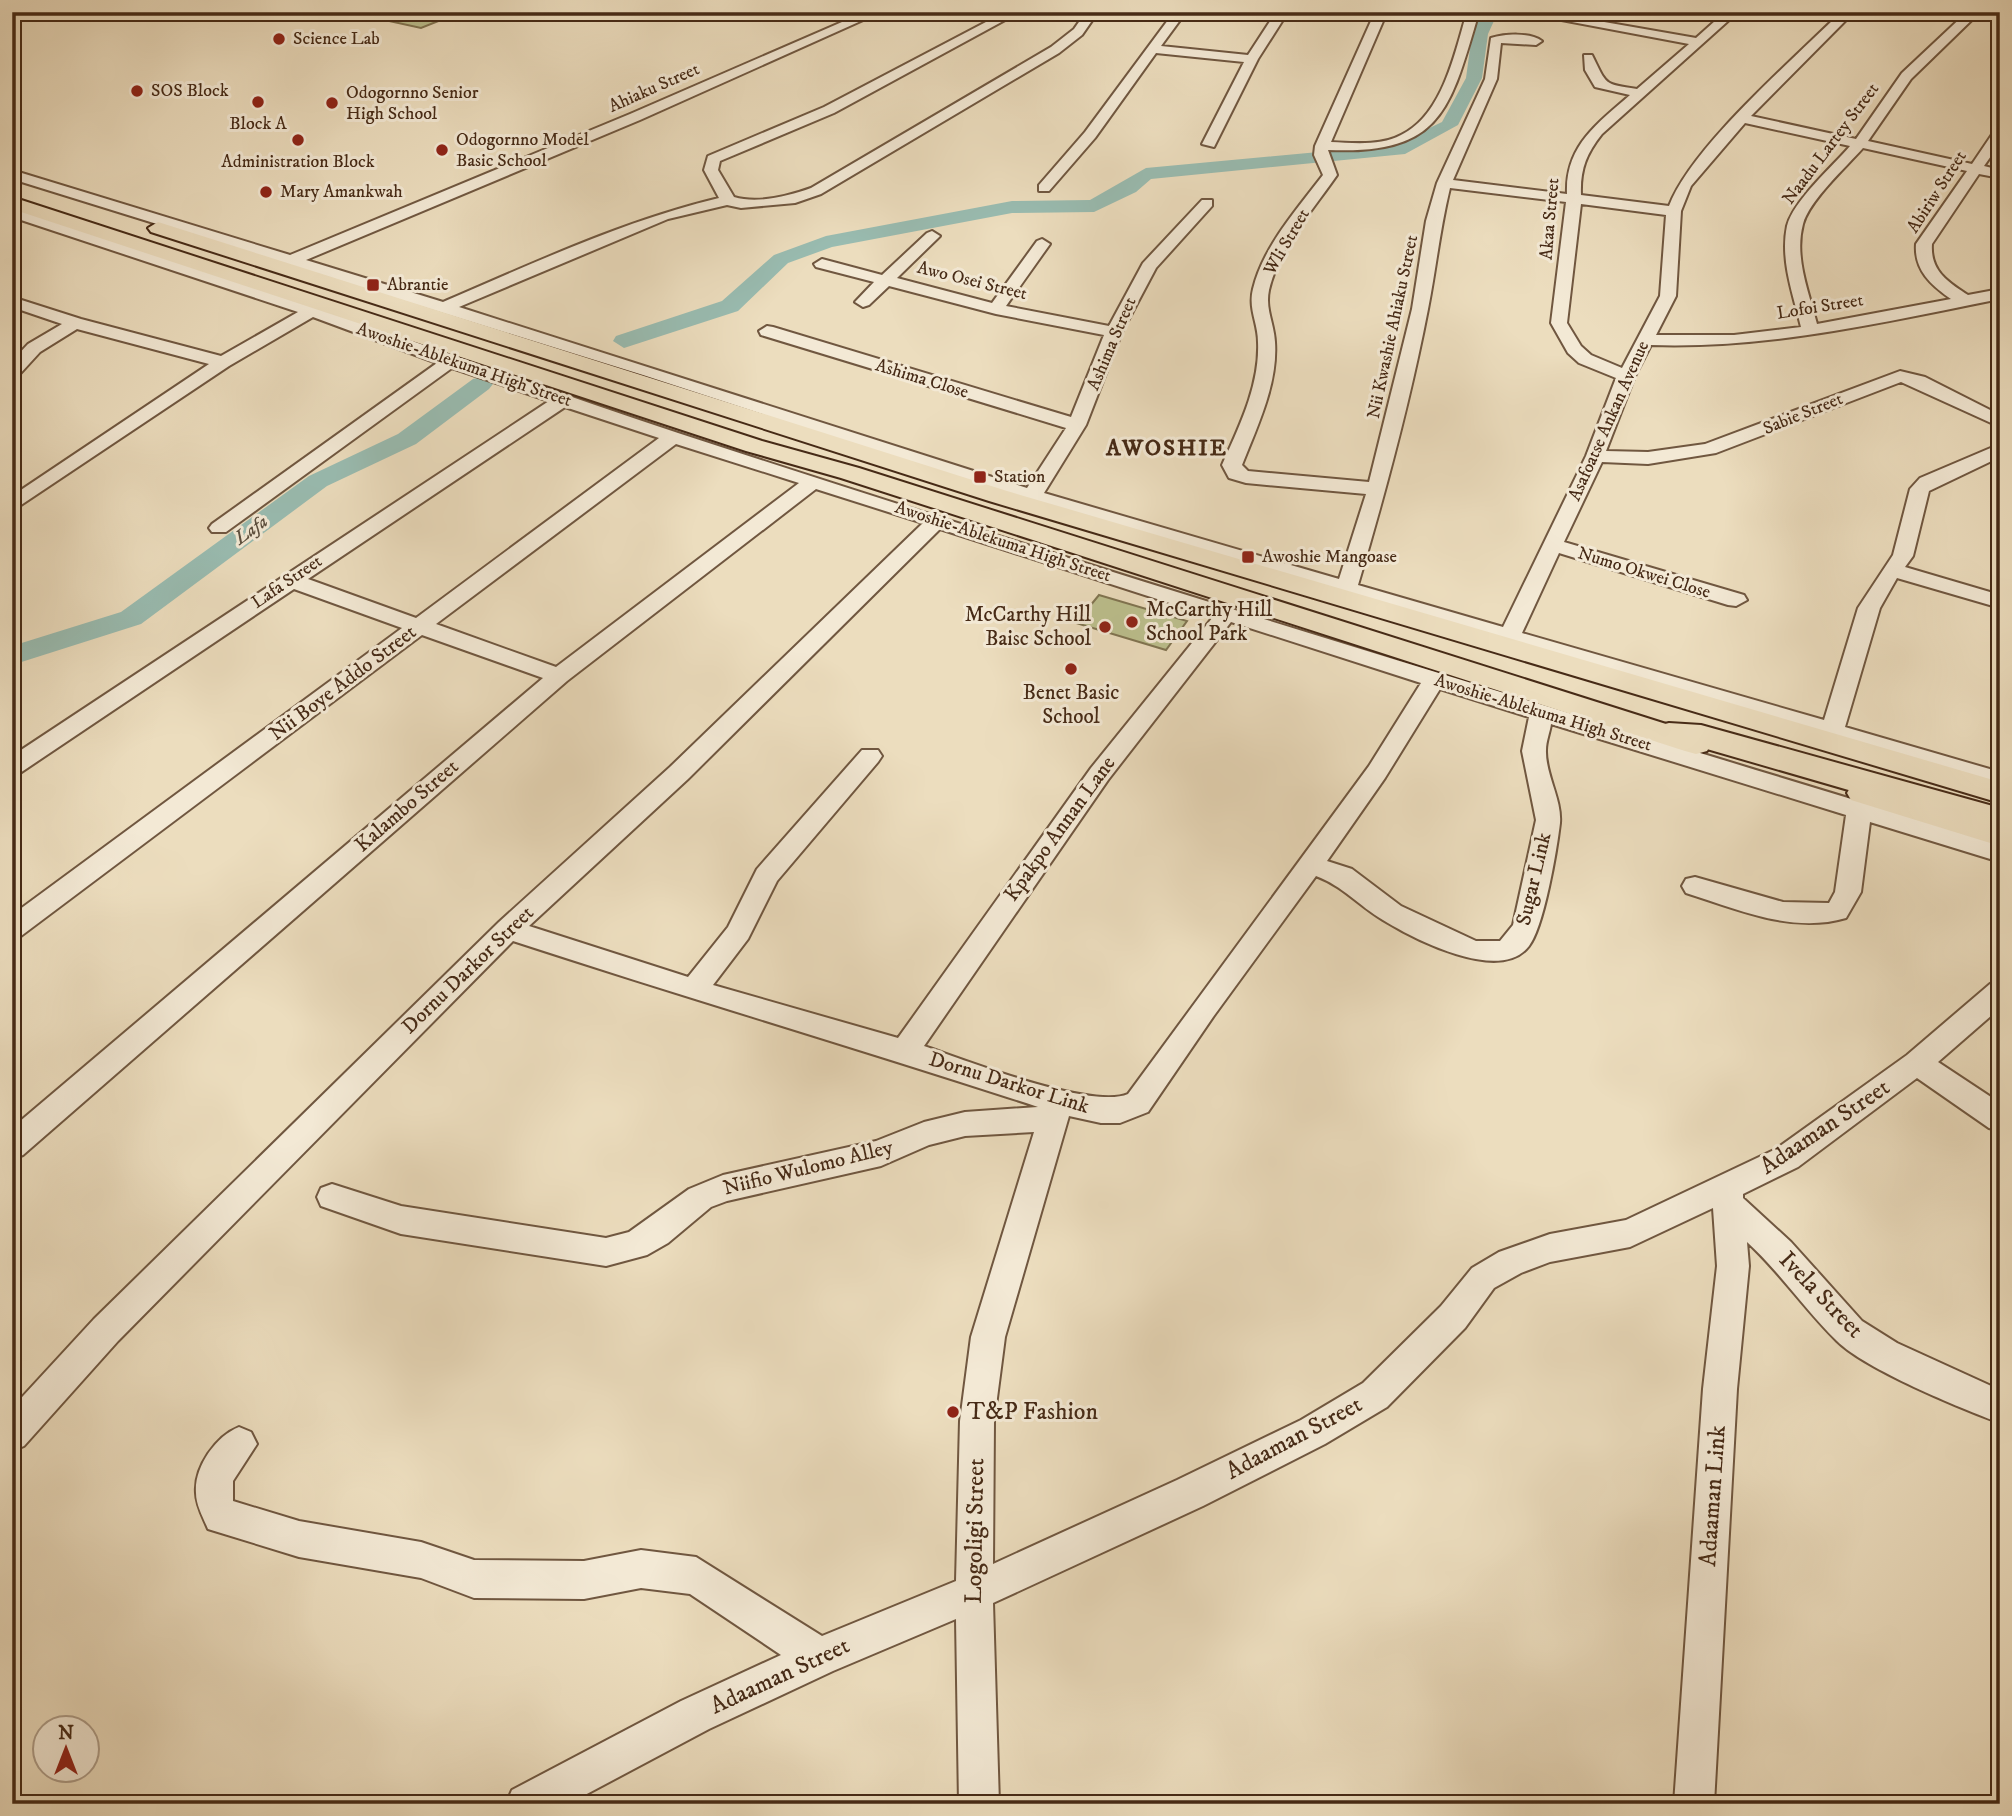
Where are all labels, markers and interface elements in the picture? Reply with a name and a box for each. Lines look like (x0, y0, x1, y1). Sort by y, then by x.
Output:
place label: Science Lab (293, 28, 380, 50)
marker: Science Lab (271, 31, 287, 47)
street label: Ahiaku Street (605, 58, 703, 118)
street label: Naadu Lartey Street (1778, 79, 1884, 209)
place label: SOS Block (151, 80, 229, 102)
place label: Odogornno Senior High School (346, 82, 479, 125)
marker: SOS Block (129, 83, 145, 99)
marker: Block A (250, 94, 266, 110)
marker: Odogornno Senior High School (324, 95, 340, 111)
place label: Block A (229, 113, 287, 135)
place label: Odogornno Model Basic School (456, 129, 589, 172)
marker: Administration Block (290, 132, 306, 148)
marker: Odogornno Model Basic School (434, 142, 450, 158)
street label: Abiriw Street (1902, 146, 1972, 237)
place label: Administration Block (221, 151, 375, 173)
street label: Akaa Street (1535, 177, 1565, 261)
place label: Mary Amankwah (280, 181, 403, 203)
marker: Mary Amankwah (258, 184, 274, 200)
street label: Wli Street (1259, 205, 1315, 280)
street label: Nii Kwashie Ahiaku Street (1363, 233, 1423, 421)
street label: Awo Osei Street (915, 257, 1030, 305)
place label: Abrantie (387, 274, 448, 296)
marker: Abrantie (365, 277, 381, 293)
street label: Lofoi Street (1775, 289, 1865, 325)
street label: Ashima Street (1082, 294, 1142, 394)
street label: Awoshie-Ablekuma High Street (354, 318, 575, 412)
street label: Asafoatse Ankan Avenue (1564, 338, 1654, 504)
street label: Ashima Close (873, 354, 971, 404)
street label: Sabie Street (1760, 388, 1846, 440)
district label: AWOSHIE (1105, 434, 1228, 463)
place label: Station (994, 466, 1046, 488)
marker: Station (972, 469, 988, 485)
street label: Awoshie-Ablekuma High Street (892, 497, 1114, 587)
water label: Lafa (229, 510, 272, 550)
street label: Numo Okwei Close (1575, 542, 1713, 604)
place label: Awoshie Mangoase (1262, 546, 1397, 568)
marker: Awoshie Mangoase (1240, 549, 1256, 565)
street label: Lafa Street (248, 550, 327, 614)
place label: McCarthy Hill School Park (1146, 597, 1273, 647)
place label: McCarthy Hill Baisc School (965, 602, 1092, 652)
marker: McCarthy Hill School Park (1124, 614, 1140, 630)
street label: Nii Boye Addo Street (264, 619, 422, 747)
marker: McCarthy Hill Baisc School (1097, 619, 1113, 635)
marker: Benet Basic School (1063, 661, 1079, 677)
street label: Awoshie-Ablekuma High Street (1432, 669, 1654, 757)
place label: Benet Basic School (1023, 680, 1119, 730)
street label: Kpakpo Annan Lane (999, 751, 1122, 907)
street label: Kalambo Street (350, 754, 464, 858)
street label: Sugar Link (1511, 829, 1557, 928)
street label: Dornu Darkor Street (396, 900, 540, 1040)
street label: Dornu Darkor Link (926, 1046, 1093, 1120)
street label: Adaaman Street (1754, 1072, 1896, 1181)
street label: Niifio Wulomo Alley (720, 1134, 896, 1202)
street label: Ivela Street (1772, 1245, 1870, 1345)
street label: Adaaman Street (1221, 1389, 1368, 1487)
place label: T&P Fashion (967, 1397, 1098, 1427)
marker: T&P Fashion (945, 1404, 961, 1420)
street label: Adaaman Link (1693, 1424, 1733, 1568)
street label: Logoligi Street (959, 1458, 991, 1604)
street label: Adaaman Street (706, 1631, 855, 1721)
north arrow (32, 1714, 102, 1784)
text: N (58, 1722, 74, 1745)

